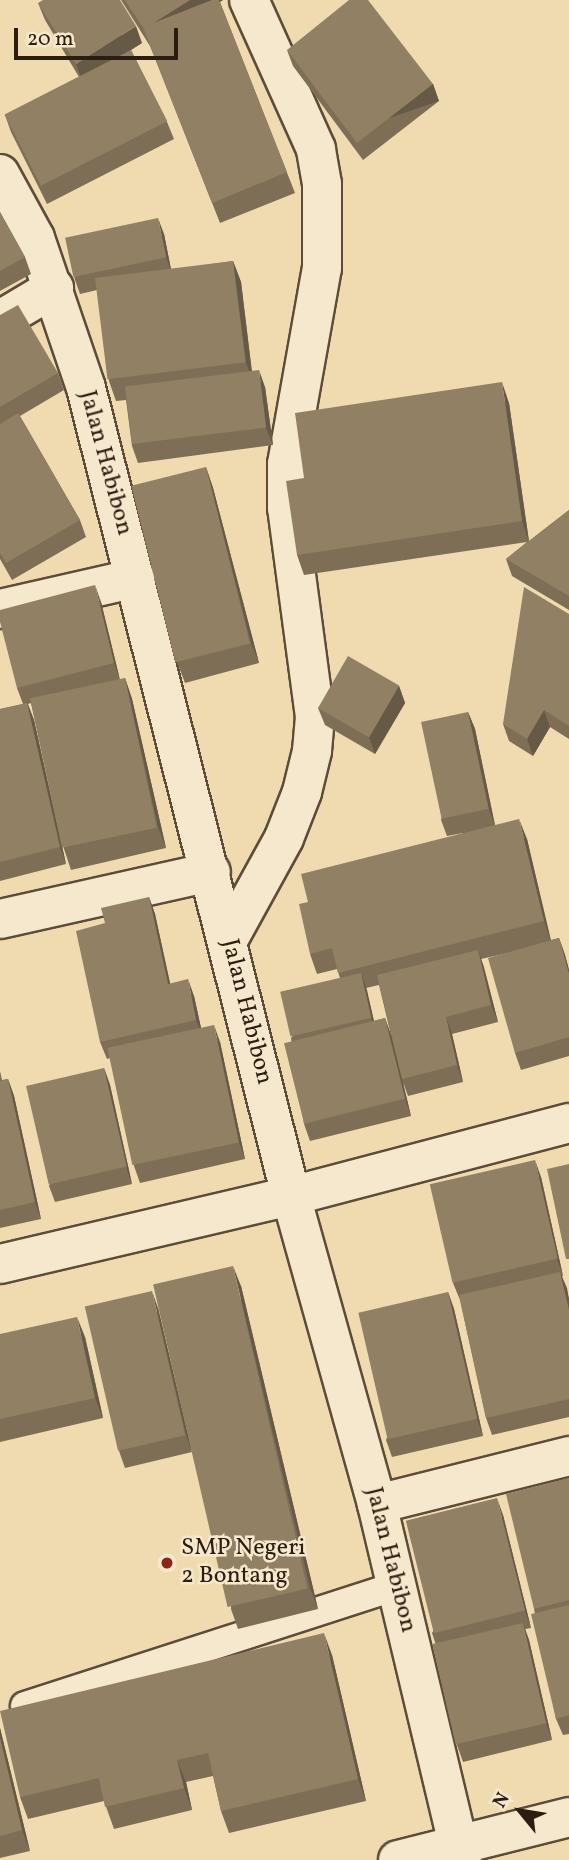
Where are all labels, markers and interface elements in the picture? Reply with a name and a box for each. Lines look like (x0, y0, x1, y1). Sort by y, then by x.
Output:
scale bar (18, 14, 182, 58)
text: 20 m (27, 25, 73, 54)
street label: Jalan Habibon (72, 387, 138, 539)
street label: Jalan Habibon (214, 936, 278, 1088)
street label: Jalan Habibon (358, 1484, 422, 1636)
place label: SMP Negeri 2 Bontang (181, 1535, 305, 1591)
marker: SMP Negeri 2 Bontang (159, 1555, 175, 1571)
north arrow (485, 1776, 555, 1846)
text: N (487, 1788, 517, 1813)

